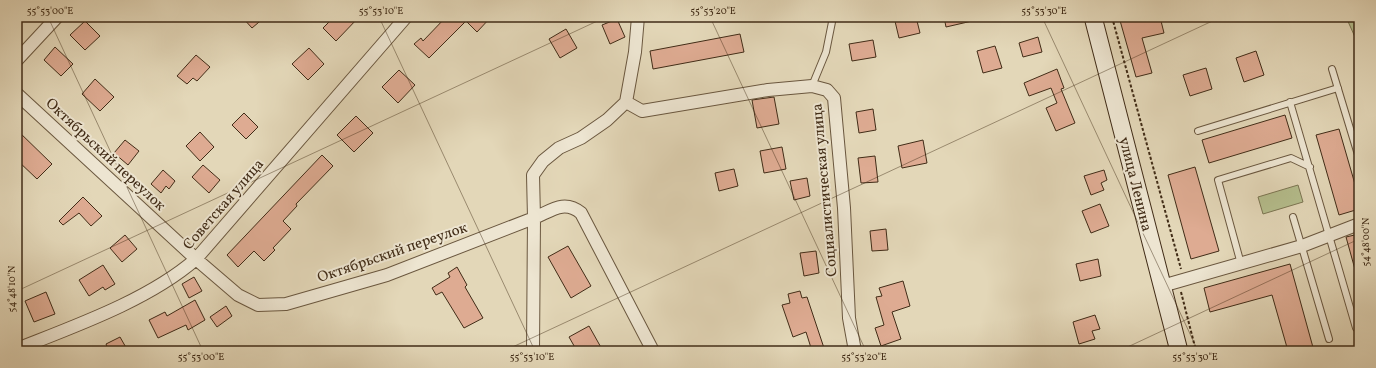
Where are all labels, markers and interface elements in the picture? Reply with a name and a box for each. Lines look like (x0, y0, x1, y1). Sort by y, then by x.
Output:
text: 55°53'00"E (27, 4, 73, 18)
text: 55°53'10"E (359, 4, 403, 18)
text: 55°53'20"E (690, 4, 736, 18)
text: 55°53'30"E (1021, 4, 1067, 18)
street label: Октябрьский переулок (40, 94, 170, 216)
street label: Социалистическая улица (807, 102, 844, 277)
street label: улица Ленина (1113, 135, 1156, 234)
street label: Советская улица (179, 155, 270, 255)
text: 54°48'00"N (1359, 217, 1373, 266)
street label: Октябрьский переулок (315, 218, 470, 289)
text: 54°48'10"N (5, 265, 19, 312)
text: 55°53'00"E (178, 350, 224, 364)
text: 55°53'10"E (510, 350, 554, 364)
text: 55°53'20"E (841, 350, 887, 364)
text: 55°53'30"E (1172, 350, 1218, 364)

